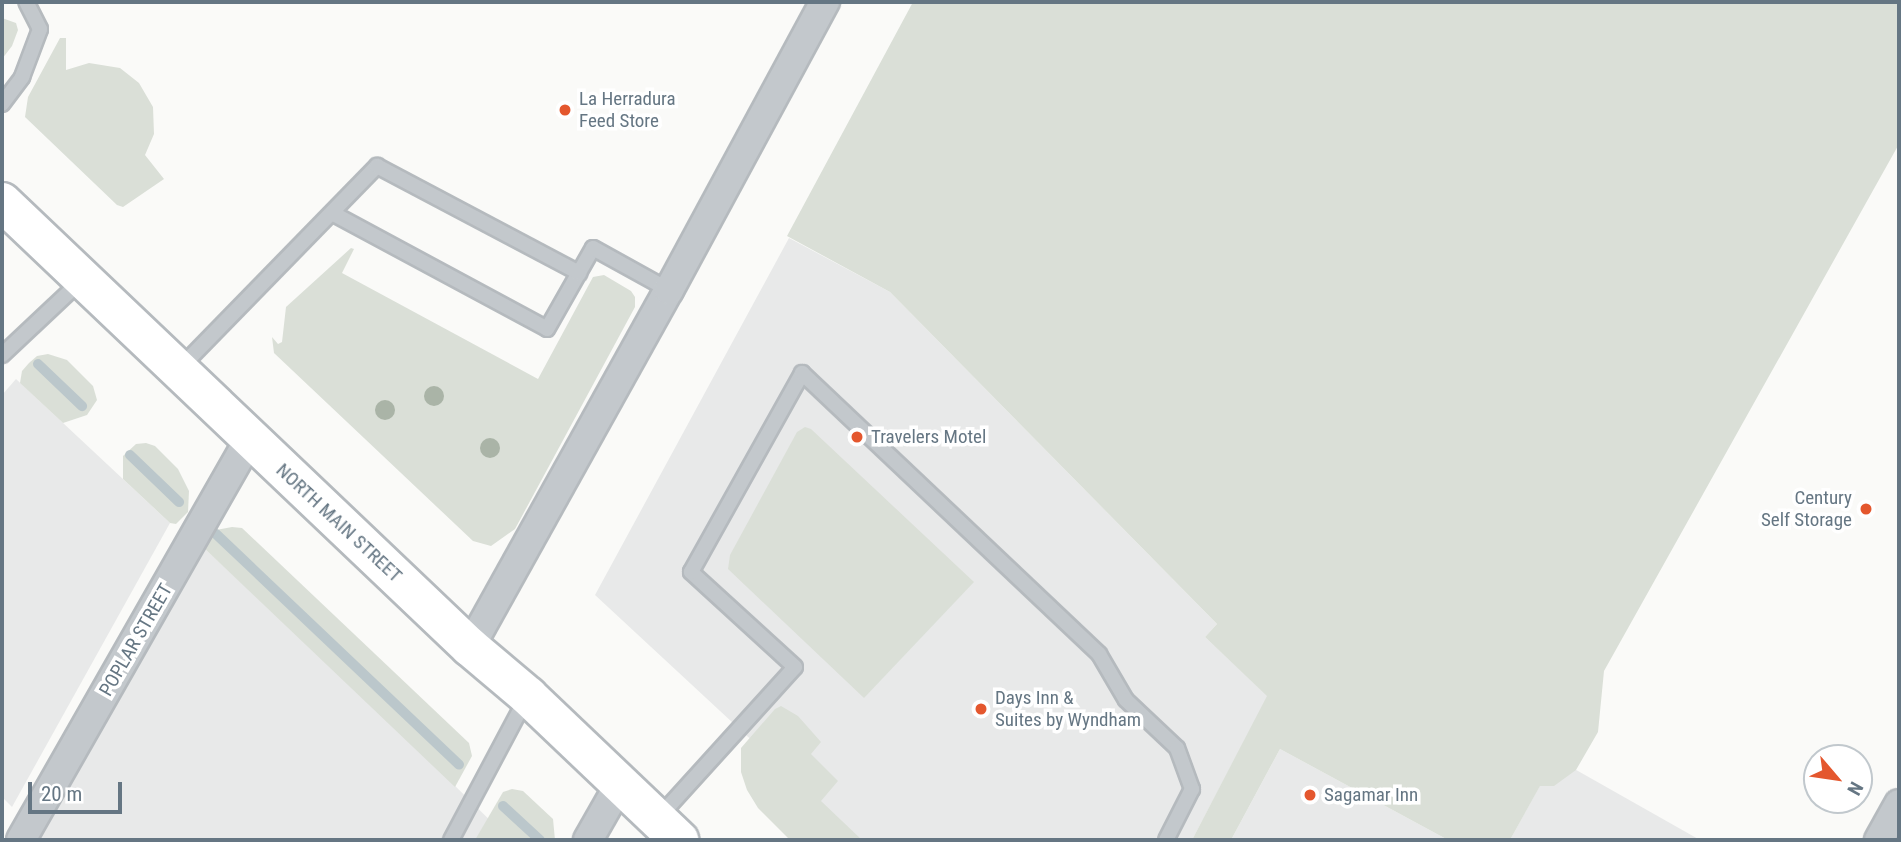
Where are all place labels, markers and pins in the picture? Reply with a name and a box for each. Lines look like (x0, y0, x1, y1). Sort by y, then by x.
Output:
place label: La Herradura Feed Store (579, 88, 676, 132)
marker: La Herradura Feed Store (557, 102, 573, 118)
place label: Travelers Motel (871, 426, 986, 448)
marker: Travelers Motel (849, 429, 865, 445)
place label: Century Self Storage (1761, 487, 1852, 531)
marker: Century Self Storage (1858, 501, 1874, 517)
place label: Days Inn & Suites by Wyndham (995, 687, 1141, 731)
marker: Days Inn & Suites by Wyndham (973, 701, 989, 717)
place label: Sagamar Inn (1324, 784, 1418, 806)
marker: Sagamar Inn (1302, 787, 1318, 803)

